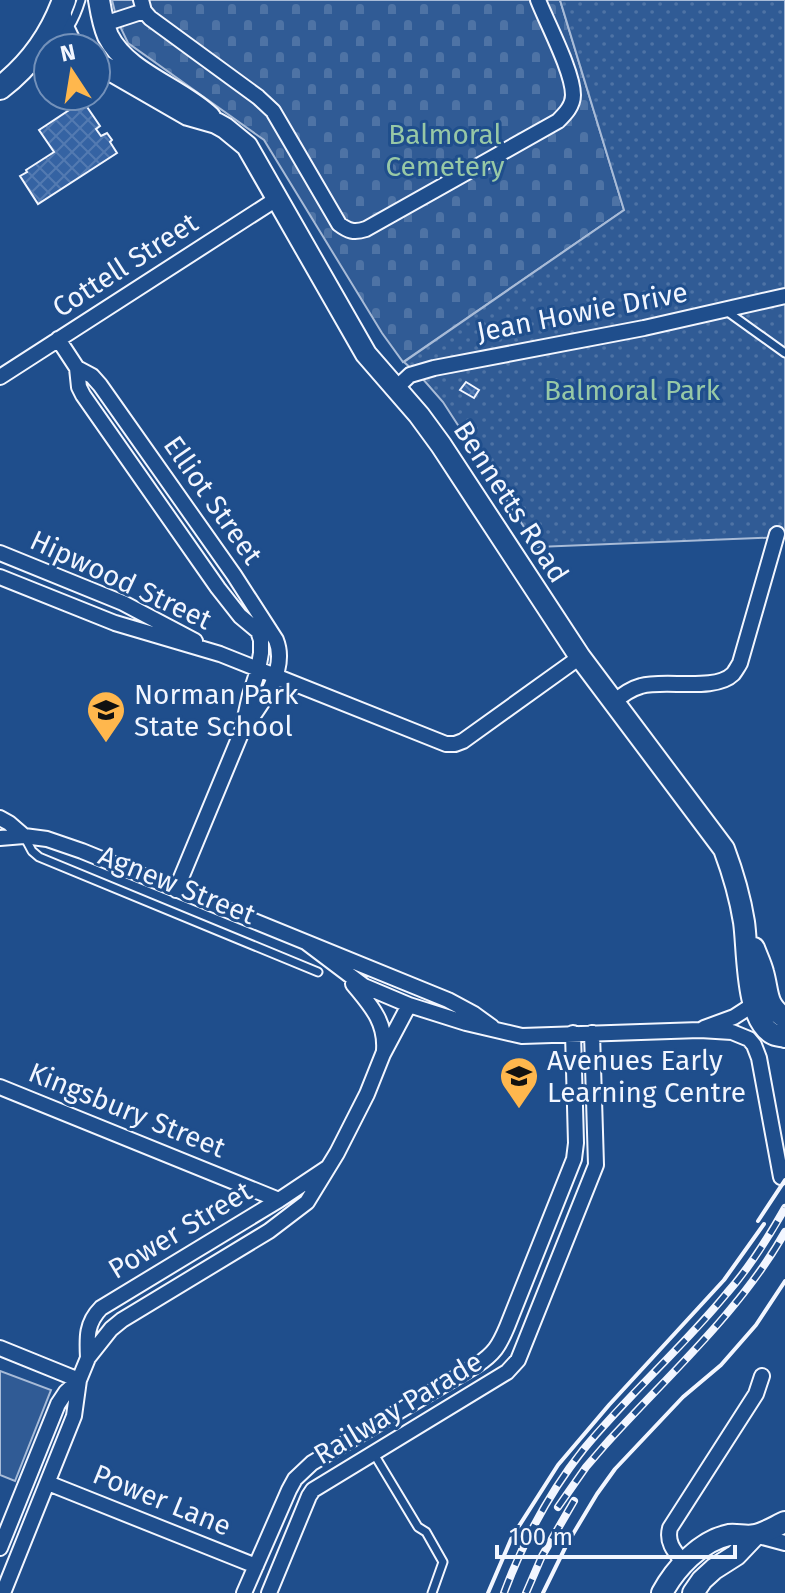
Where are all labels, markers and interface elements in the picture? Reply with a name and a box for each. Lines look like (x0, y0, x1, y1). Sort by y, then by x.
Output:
north arrow (32, 32, 112, 112)
text: N (58, 38, 78, 68)
park label: Balmoral Cemetery (385, 118, 505, 183)
street label: Cottell Street (46, 205, 204, 324)
street label: Jean Howie Drive (474, 275, 690, 349)
park label: Balmoral Park (544, 374, 721, 407)
street label: Bennetts Road (447, 415, 575, 589)
street label: Elliot Street (157, 430, 270, 571)
street label: Hipwood Street (25, 524, 218, 637)
place label: Norman Park State School (134, 678, 299, 743)
school or university icon: Norman Park State School (85, 689, 127, 744)
street label: Agnew Street (94, 839, 261, 932)
place label: Avenues Early Learning Centre (547, 1044, 746, 1109)
school or university icon: Avenues Early Learning Centre (498, 1055, 540, 1110)
street label: Kingsbury Street (24, 1056, 231, 1165)
street label: Power Street (102, 1174, 258, 1286)
street label: Railway Parade (308, 1345, 488, 1471)
street label: Power Lane (88, 1457, 236, 1543)
scale bar (497, 1509, 735, 1559)
text: 100 m (509, 1523, 573, 1551)

